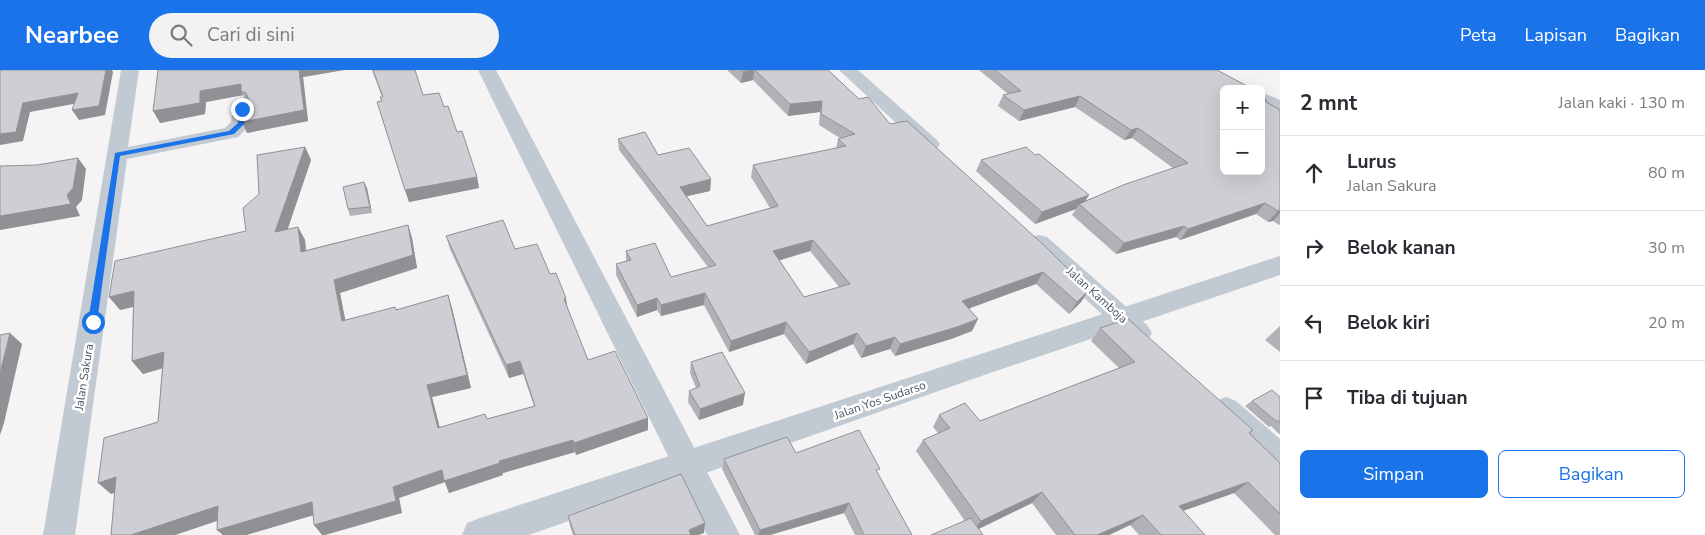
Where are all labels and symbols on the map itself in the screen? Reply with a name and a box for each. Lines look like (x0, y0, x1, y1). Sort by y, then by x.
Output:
route end (231, 98, 254, 121)
street label: Jalan Kamboja (1062, 263, 1131, 327)
route start (82, 311, 105, 334)
street label: Jalan Sakura (71, 343, 97, 412)
street label: Jalan Yos Sudarso (831, 377, 928, 424)

